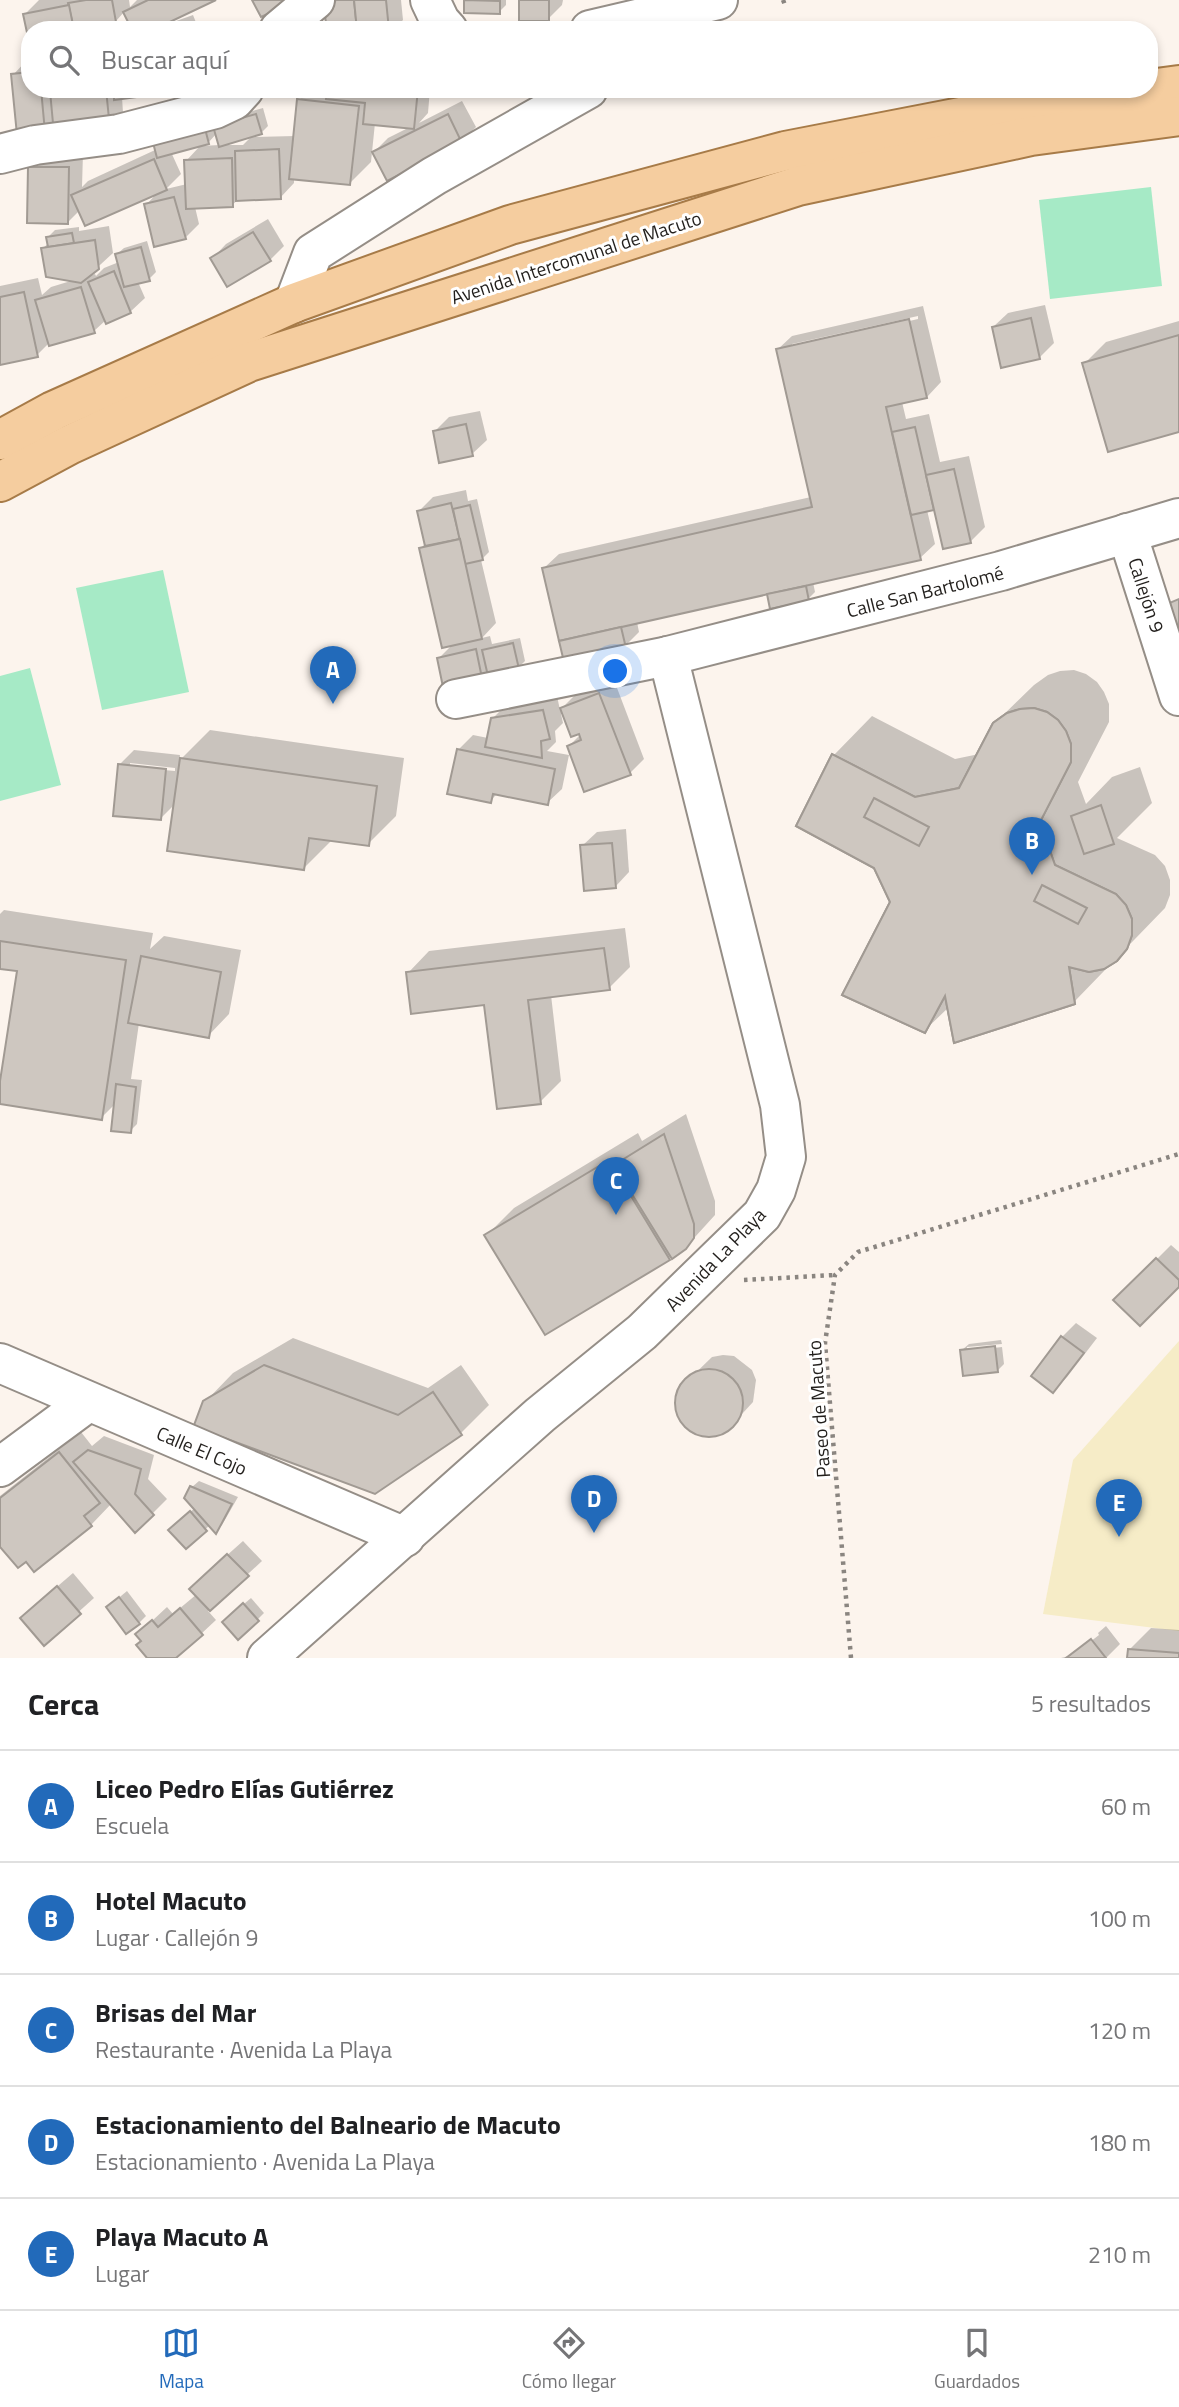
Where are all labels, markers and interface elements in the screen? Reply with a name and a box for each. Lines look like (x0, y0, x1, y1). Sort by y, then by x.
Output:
search box (21, 21, 1158, 98)
text: Buscar aquí (101, 40, 228, 79)
icon: search (45, 41, 83, 79)
street label: Avenida Intercomunal de Macuto (447, 203, 705, 311)
street label: Callejón 9 (1121, 554, 1173, 636)
street label: Calle San Bartolomé (843, 557, 1007, 625)
pin: A (310, 646, 356, 704)
your location (598, 654, 632, 688)
pin: B (1009, 817, 1055, 875)
pin: C (593, 1157, 639, 1215)
street label: Avenida La Playa (658, 1200, 772, 1317)
street label: Paseo de Macuto (799, 1339, 837, 1479)
street label: Calle El Cojo (152, 1418, 252, 1482)
pin: D (571, 1475, 617, 1533)
pin: E (1096, 1479, 1142, 1537)
text: Cerca (28, 1681, 99, 1727)
text: 5 resultados (1031, 1686, 1151, 1721)
text: Liceo Pedro Elías Gutiérrez (95, 1769, 394, 1808)
text: A (44, 1789, 58, 1824)
text: 60 m (1101, 1789, 1151, 1824)
text: Escuela (95, 1808, 169, 1843)
text: Hotel Macuto (95, 1881, 247, 1920)
text: B (44, 1901, 58, 1936)
text: 100 m (1088, 1901, 1151, 1936)
text: Lugar · Callejón 9 (95, 1920, 258, 1955)
text: Brisas del Mar (95, 1993, 256, 2032)
text: C (45, 2013, 57, 2048)
text: 120 m (1088, 2013, 1151, 2048)
text: Restaurante · Avenida La Playa (95, 2032, 392, 2067)
text: Estacionamiento del Balneario de Macuto (95, 2105, 561, 2144)
text: D (44, 2125, 58, 2160)
text: 180 m (1088, 2125, 1151, 2160)
text: Estacionamiento · Avenida La Playa (95, 2144, 435, 2179)
text: Playa Macuto A (95, 2217, 268, 2256)
text: E (45, 2237, 57, 2272)
text: 210 m (1088, 2237, 1151, 2272)
text: Lugar (95, 2256, 149, 2291)
tab: Mapa (159, 2324, 204, 2395)
tab: Cómo llegar (522, 2324, 616, 2395)
tab: Guardados (934, 2324, 1020, 2395)

